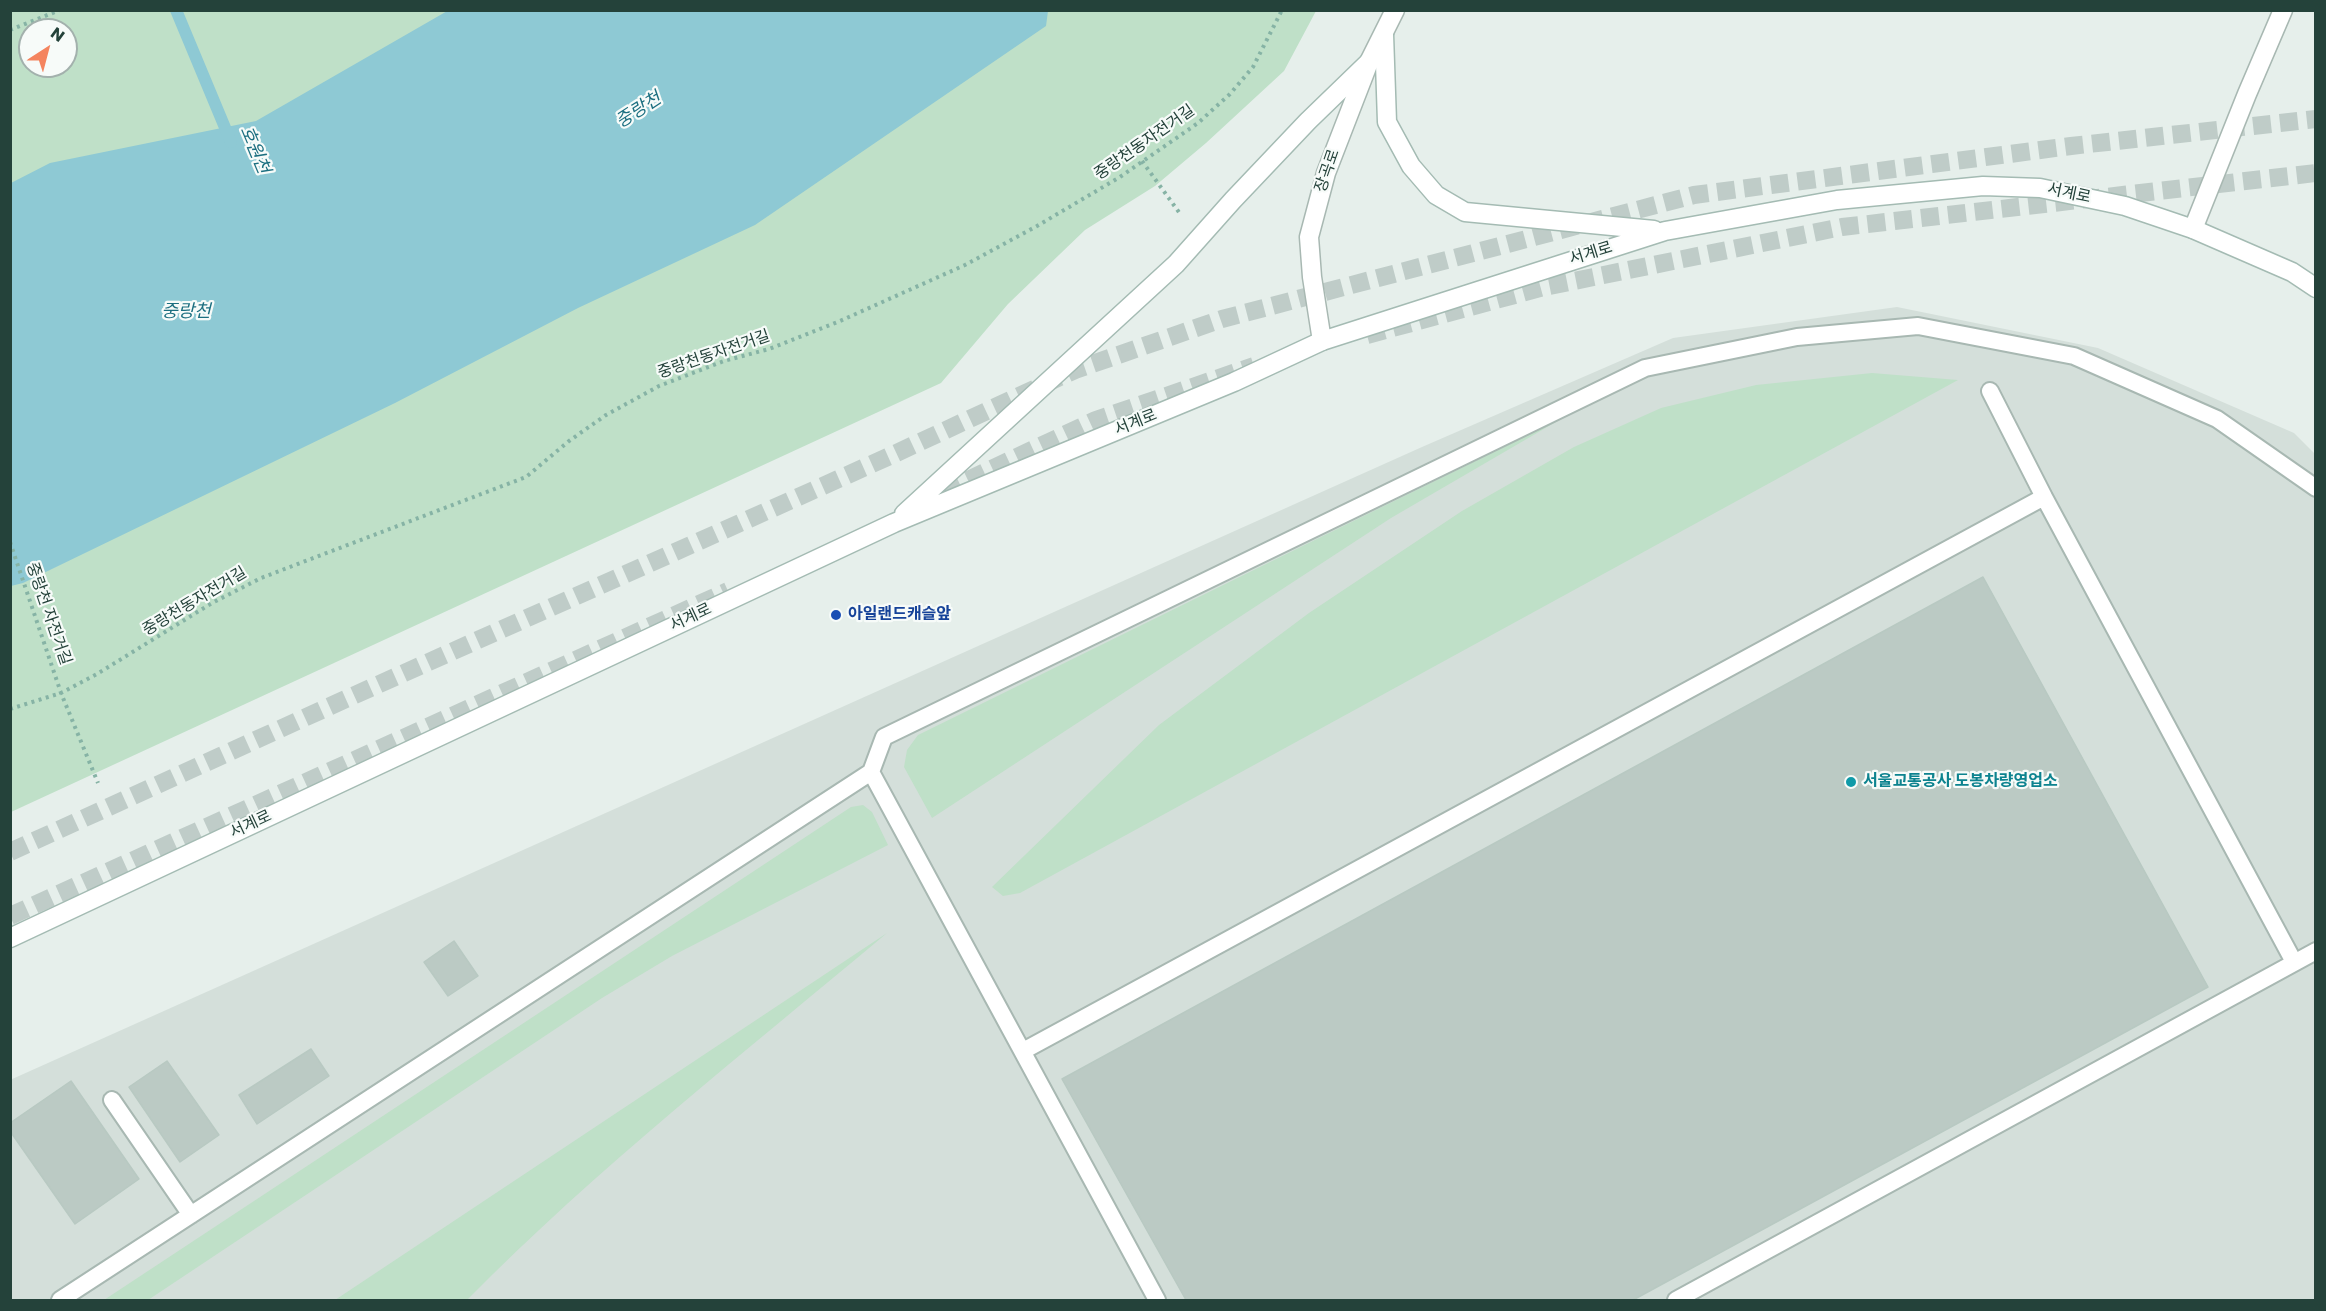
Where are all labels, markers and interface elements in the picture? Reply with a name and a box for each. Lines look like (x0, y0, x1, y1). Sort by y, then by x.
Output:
north arrow (18, 18, 78, 78)
text: N (46, 22, 69, 47)
water label: 중랑천 (612, 88, 666, 134)
street label: 중랑천동자전거길 (1091, 101, 1199, 185)
water label: 호원천 (234, 123, 274, 177)
street label: 장곡로 (1312, 147, 1344, 195)
street label: 서계로 (2045, 180, 2093, 208)
street label: 서계로 (1567, 238, 1615, 270)
water label: 중랑천 (161, 301, 211, 323)
street label: 중랑천동자전거길 (655, 327, 773, 383)
street label: 서계로 (1112, 406, 1160, 440)
street label: 중랑천 자전거길 (21, 560, 75, 668)
street label: 중랑천동자전거길 (140, 563, 250, 641)
street label: 서계로 (667, 600, 715, 636)
place label: 아일랜드캐슬앞 (848, 605, 951, 625)
marker: 아일랜드캐슬앞 (829, 608, 843, 622)
place label: 서울교통공사 도봉차량영업소 (1863, 772, 2058, 792)
marker: 서울교통공사 도봉차량영업소 (1844, 775, 1858, 789)
street label: 서계로 (227, 807, 275, 843)

